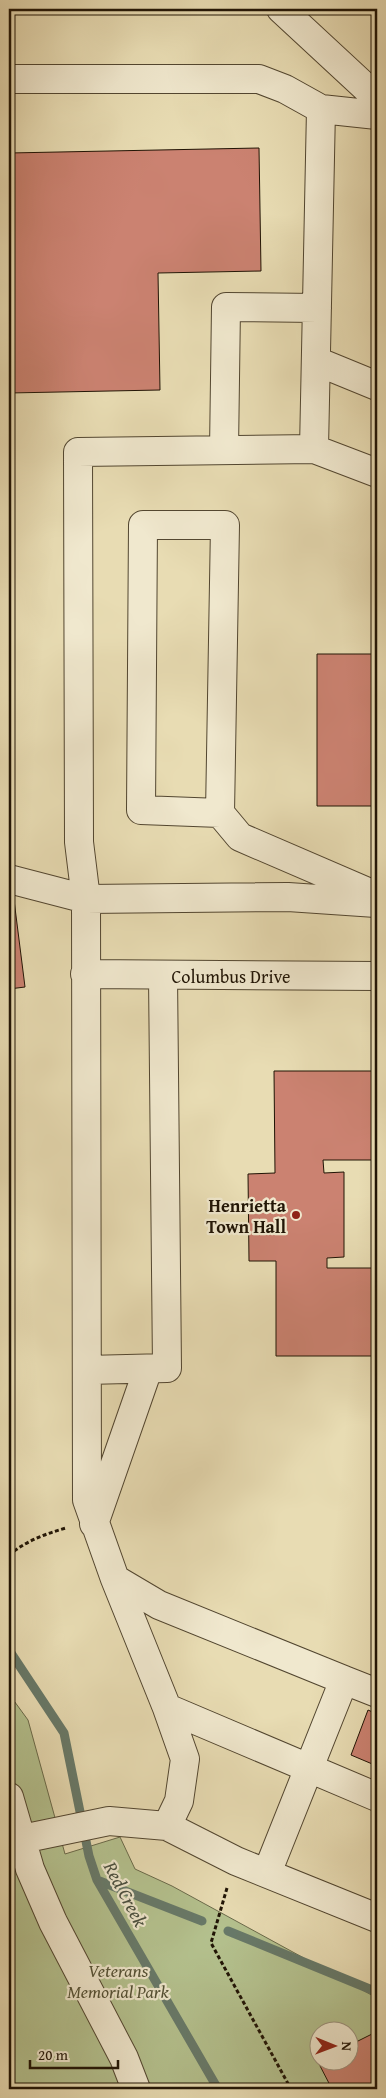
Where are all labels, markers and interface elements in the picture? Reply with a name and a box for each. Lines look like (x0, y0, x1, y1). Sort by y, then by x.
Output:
street label: Columbus Drive (171, 963, 291, 990)
place label: Henrietta Town Hall (206, 1192, 287, 1240)
marker: Henrietta Town Hall (290, 1209, 302, 1221)
water label: Red Creek (97, 1855, 155, 1932)
park label: Veterans Memorial Park (67, 1957, 169, 2005)
north arrow (308, 2020, 358, 2070)
scale bar (30, 2038, 118, 2070)
text: N (337, 2041, 357, 2052)
text: 20 m (38, 2044, 69, 2065)

